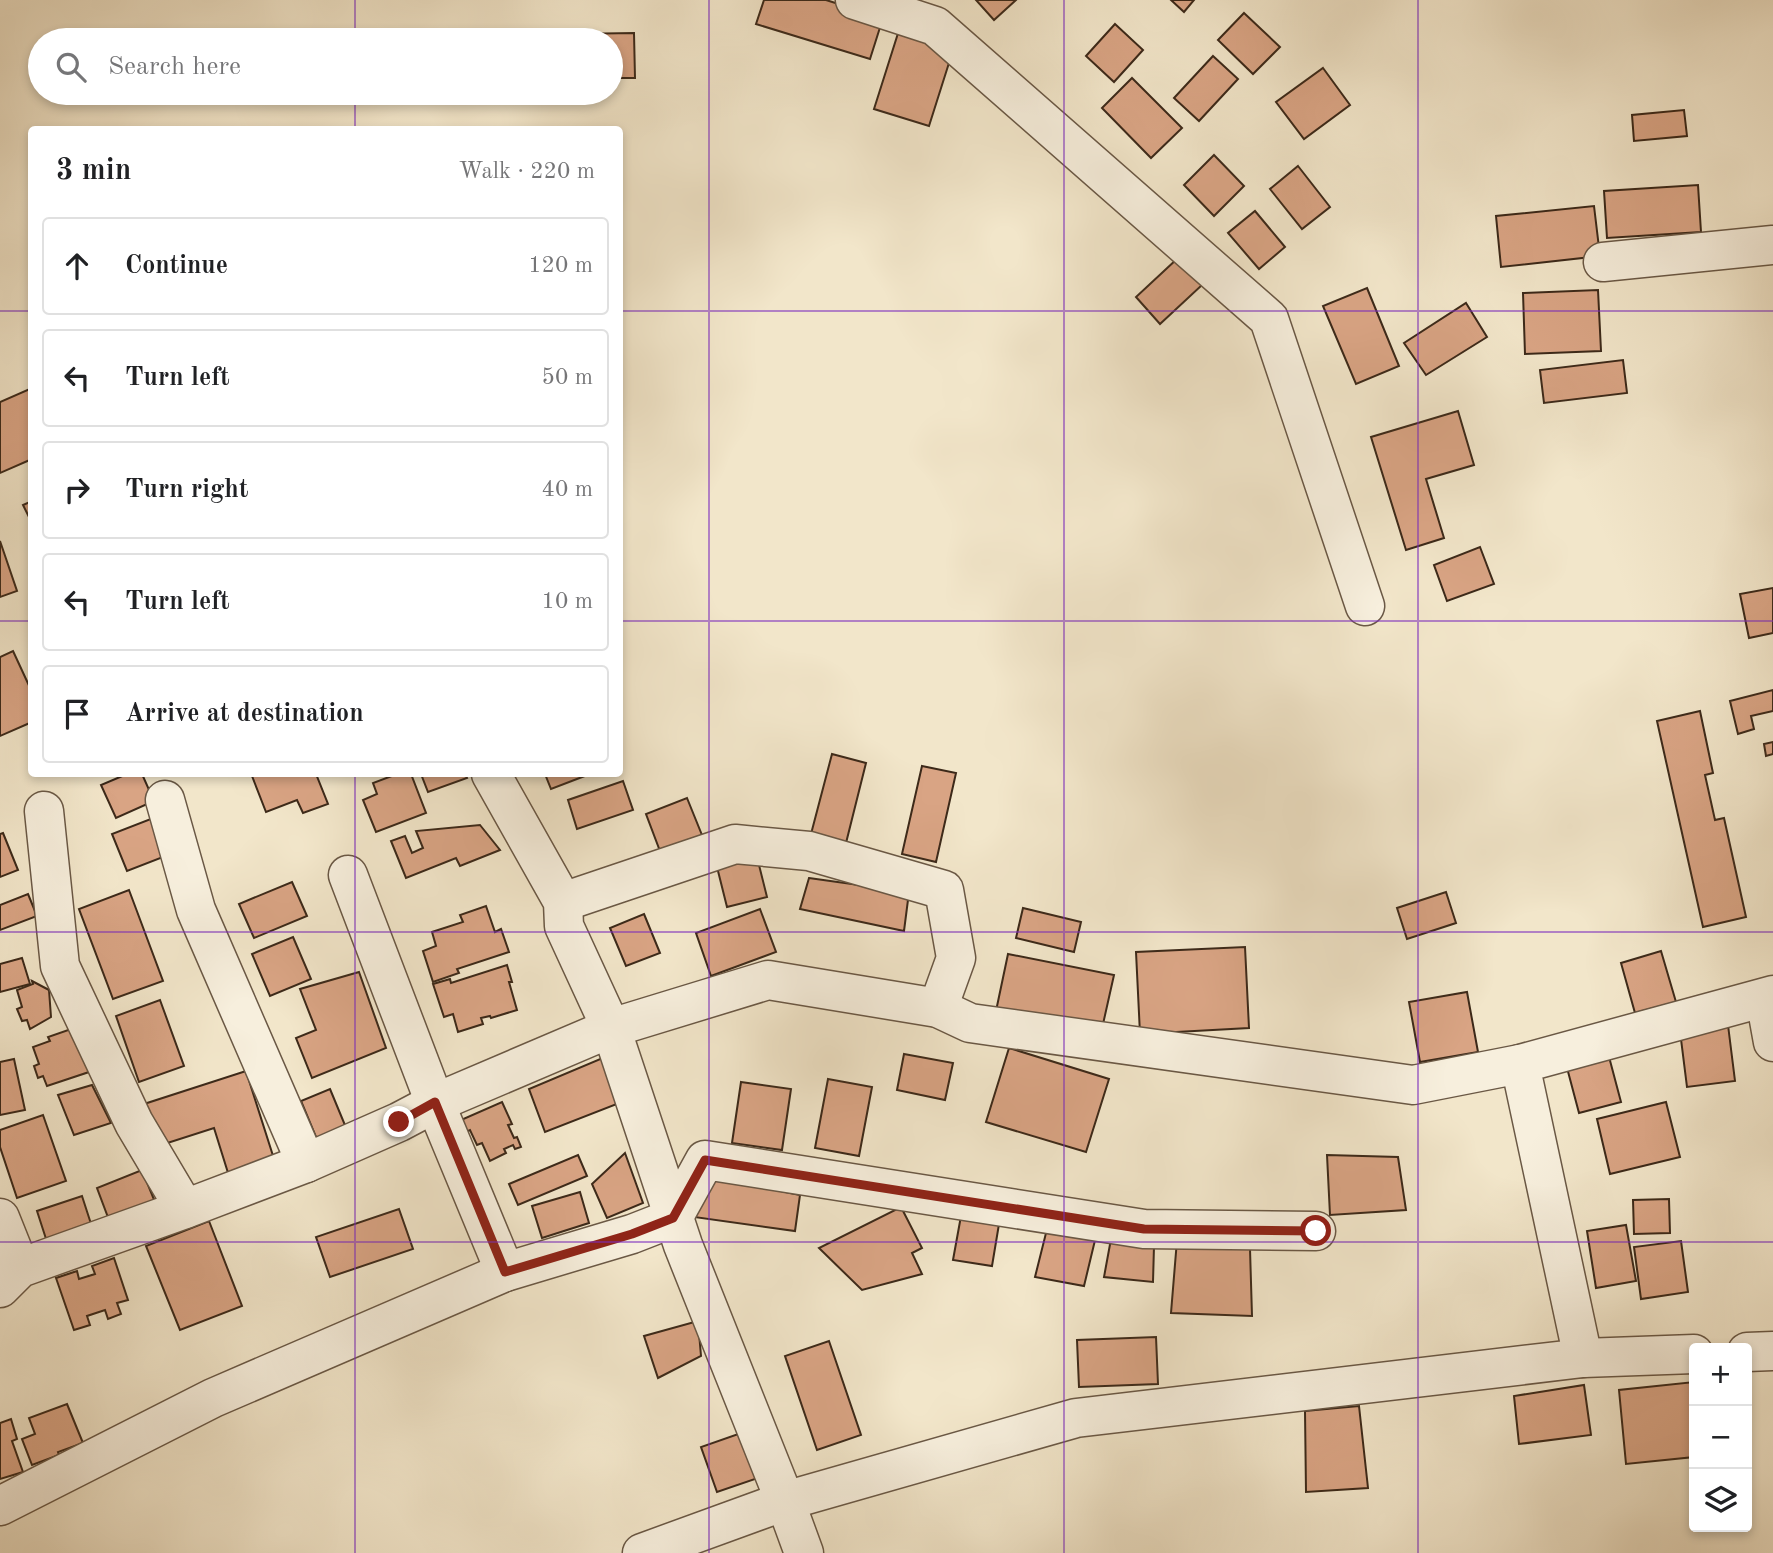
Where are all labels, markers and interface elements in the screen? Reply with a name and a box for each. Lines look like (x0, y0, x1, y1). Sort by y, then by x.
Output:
search box (28, 28, 623, 105)
icon: search (52, 48, 90, 86)
text: Search here (108, 54, 241, 80)
text: 3 min (56, 156, 131, 186)
text: Walk · 220 m (459, 160, 595, 183)
icon: ahead (58, 247, 96, 285)
text: Continue (125, 253, 228, 279)
text: 120 m (528, 254, 593, 277)
icon: left (58, 359, 96, 397)
text: Turn left (125, 365, 230, 391)
text: 50 m (542, 366, 593, 389)
icon: right (58, 471, 96, 509)
text: Turn right (125, 477, 248, 503)
text: 40 m (542, 478, 593, 501)
icon: left (58, 583, 96, 621)
text: Turn left (125, 589, 230, 615)
text: 10 m (542, 590, 593, 613)
icon: arrive (58, 695, 96, 733)
text: Arrive at destination (125, 701, 364, 727)
route end (383, 1106, 414, 1137)
route start (1300, 1215, 1331, 1246)
map controls (1689, 1343, 1752, 1532)
button: + (1689, 1343, 1752, 1406)
button: − (1689, 1406, 1752, 1469)
button: layers (1689, 1469, 1752, 1532)

